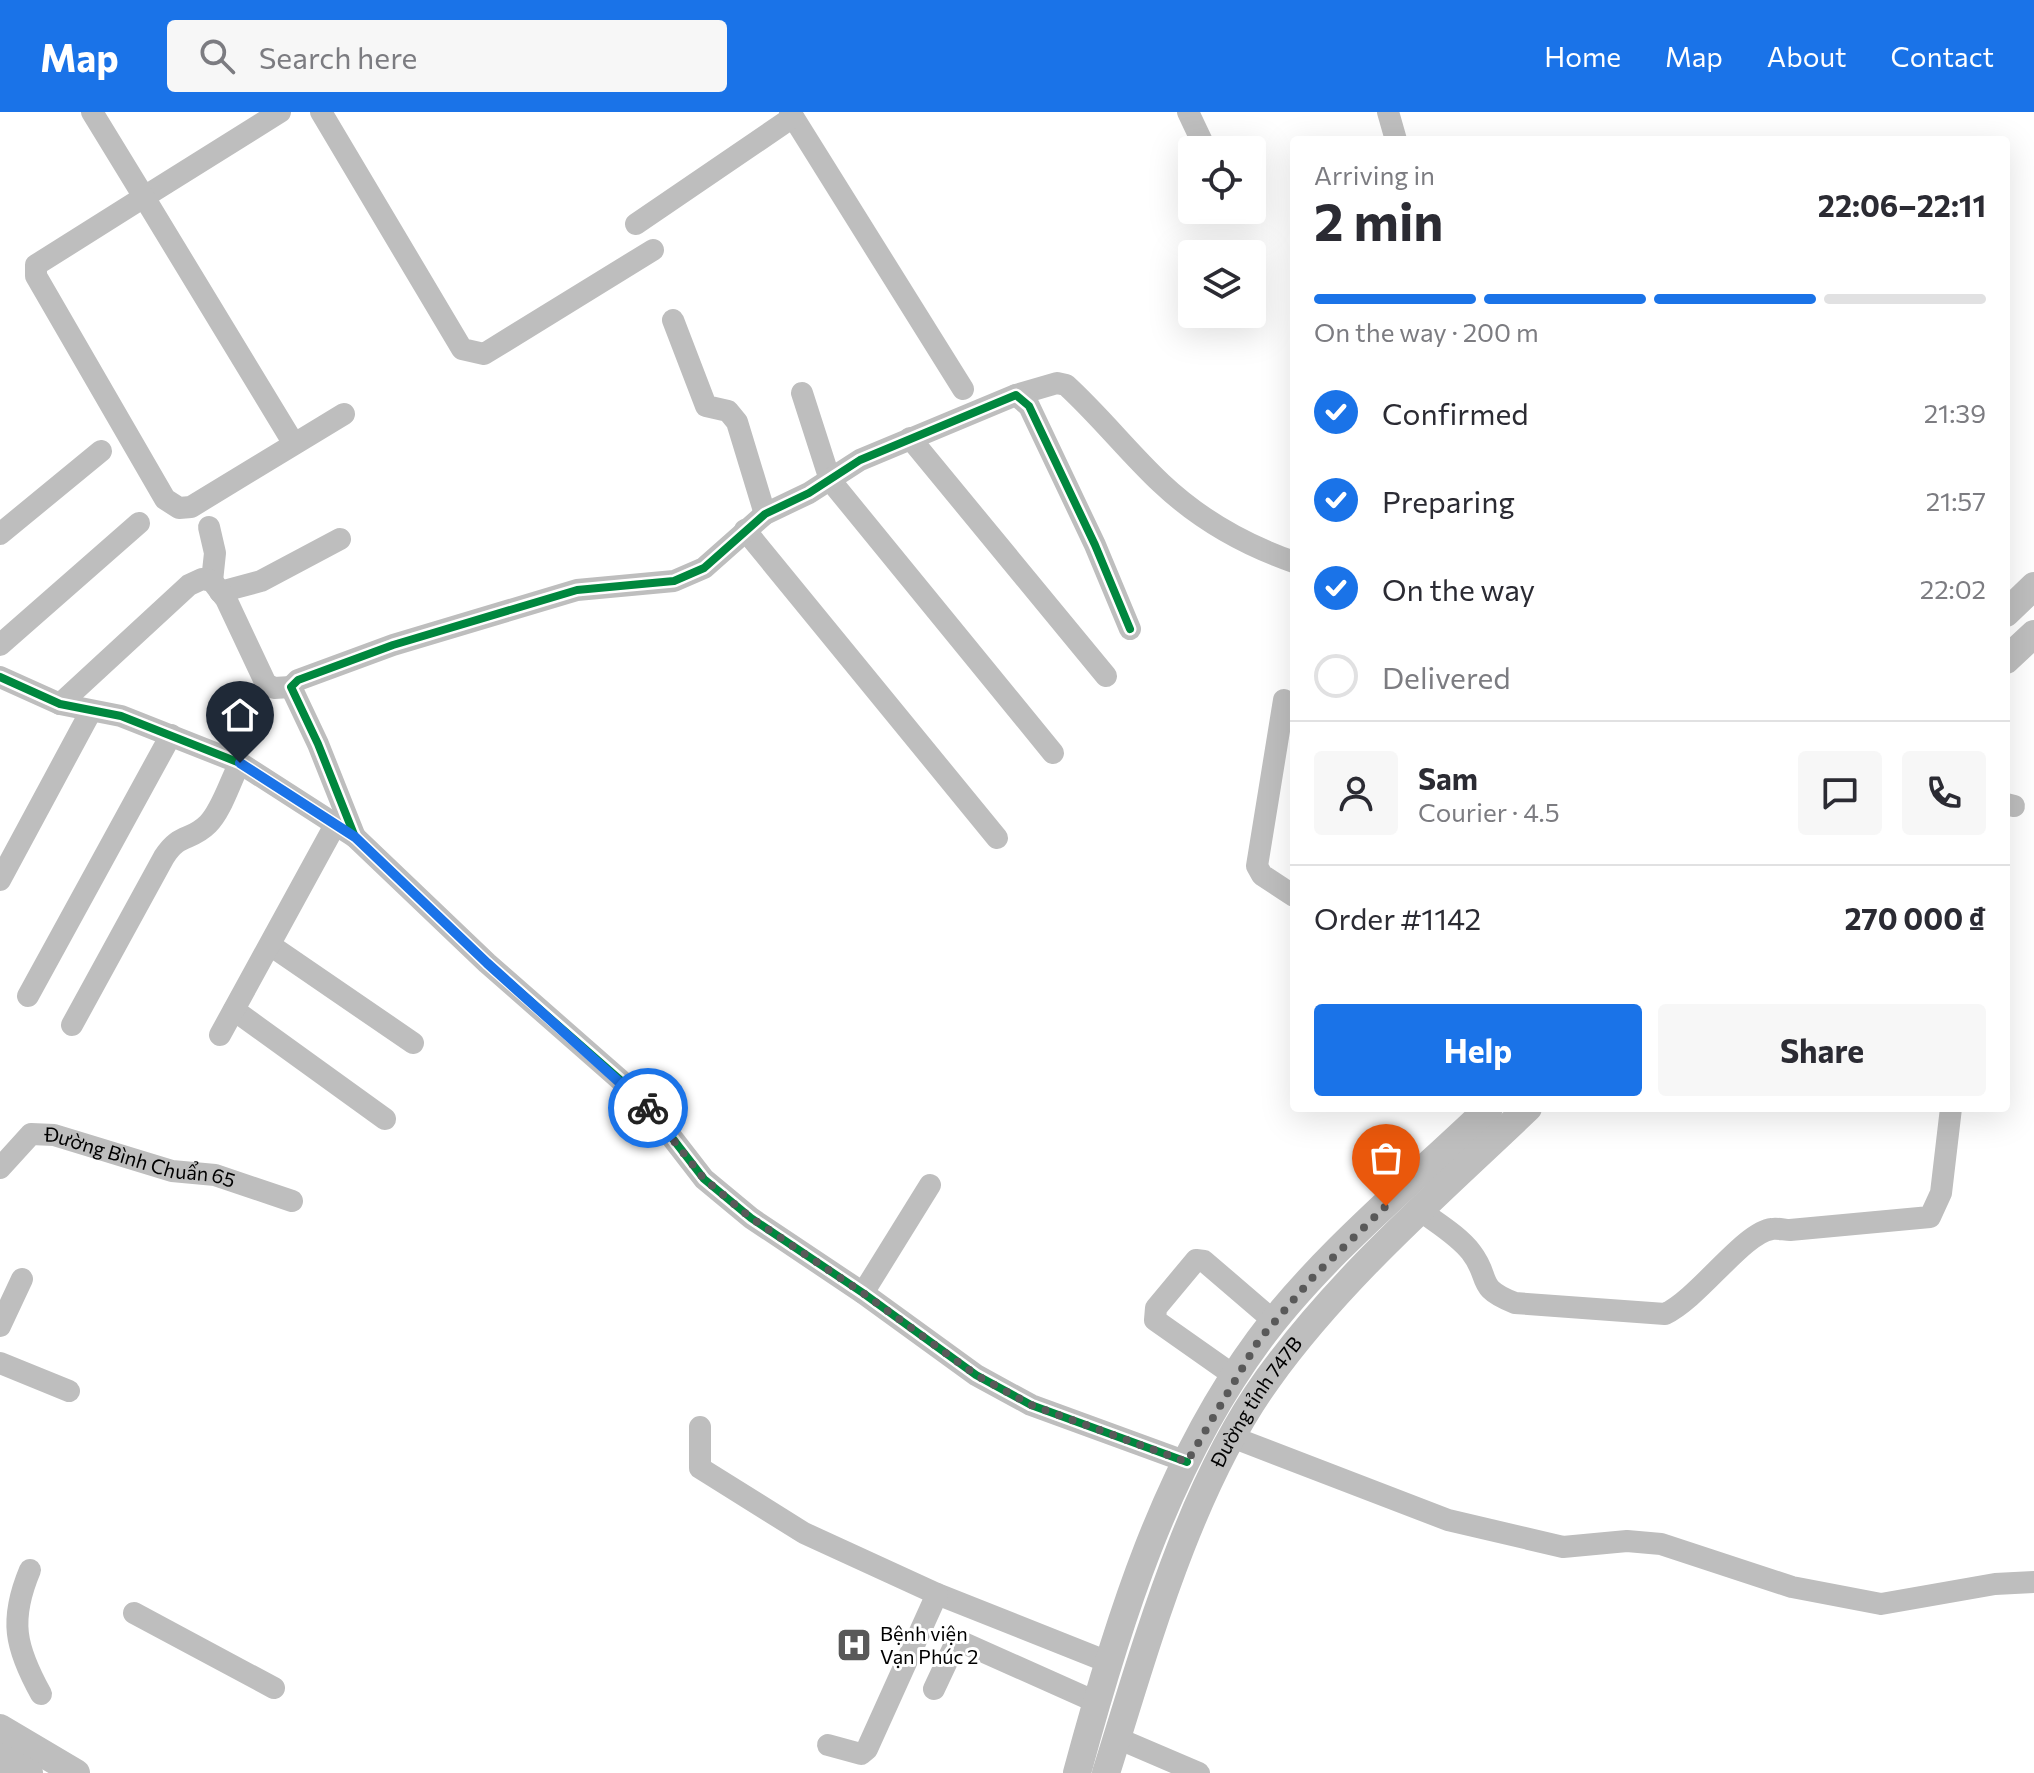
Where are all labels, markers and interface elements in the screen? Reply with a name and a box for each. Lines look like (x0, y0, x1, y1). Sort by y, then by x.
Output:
search box (167, 20, 727, 92)
text: Map (40, 33, 119, 80)
icon: search (195, 34, 239, 78)
text: Search here (259, 38, 417, 75)
text: Home (1544, 39, 1621, 73)
text: Map (1665, 39, 1723, 73)
text: About (1767, 39, 1847, 73)
text: Contact (1891, 39, 1994, 73)
map controls (1178, 136, 1266, 328)
button: locate (1178, 136, 1266, 224)
text: Arriving in (1314, 159, 1435, 190)
text: 22:06–22:11 (1818, 186, 1986, 223)
text: 2 min (1314, 188, 1443, 252)
button: layers (1178, 240, 1266, 328)
text: On the way · 200 m (1314, 316, 1539, 347)
icon: check (1314, 390, 1358, 434)
text: Confirmed (1382, 394, 1529, 431)
text: 21:39 (1924, 397, 1986, 428)
icon: check (1314, 478, 1358, 522)
text: Preparing (1382, 482, 1515, 519)
text: 21:57 (1926, 485, 1986, 516)
icon: check (1314, 566, 1358, 610)
text: On the way (1382, 570, 1535, 607)
text: 22:02 (1920, 573, 1986, 604)
text: Delivered (1382, 658, 1511, 695)
pin (206, 681, 274, 763)
icon: home (218, 693, 262, 737)
button: person (1314, 751, 1398, 835)
button: chat (1798, 751, 1882, 835)
button: phone (1902, 751, 1986, 835)
text: Sam (1418, 759, 1478, 796)
text: Courier · 4.5 (1418, 796, 1560, 827)
text: Order #1142 (1314, 899, 1481, 936)
text: 270 000 ₫ (1844, 899, 1986, 936)
button: Help (1314, 1004, 1642, 1096)
button: Share (1658, 1004, 1986, 1096)
courier (608, 1068, 688, 1148)
icon: bike (626, 1086, 670, 1130)
street label: Đường Bình Chuẩn 65 (43, 1122, 239, 1192)
pin (1352, 1124, 1420, 1206)
icon: bag (1364, 1136, 1408, 1180)
street label: Đường tỉnh 747B (1204, 1331, 1307, 1472)
place label: Bệnh viện Vạn Phúc 2 (880, 1621, 978, 1668)
hospital icon: Bệnh viện Vạn Phúc 2 (835, 1626, 873, 1664)

